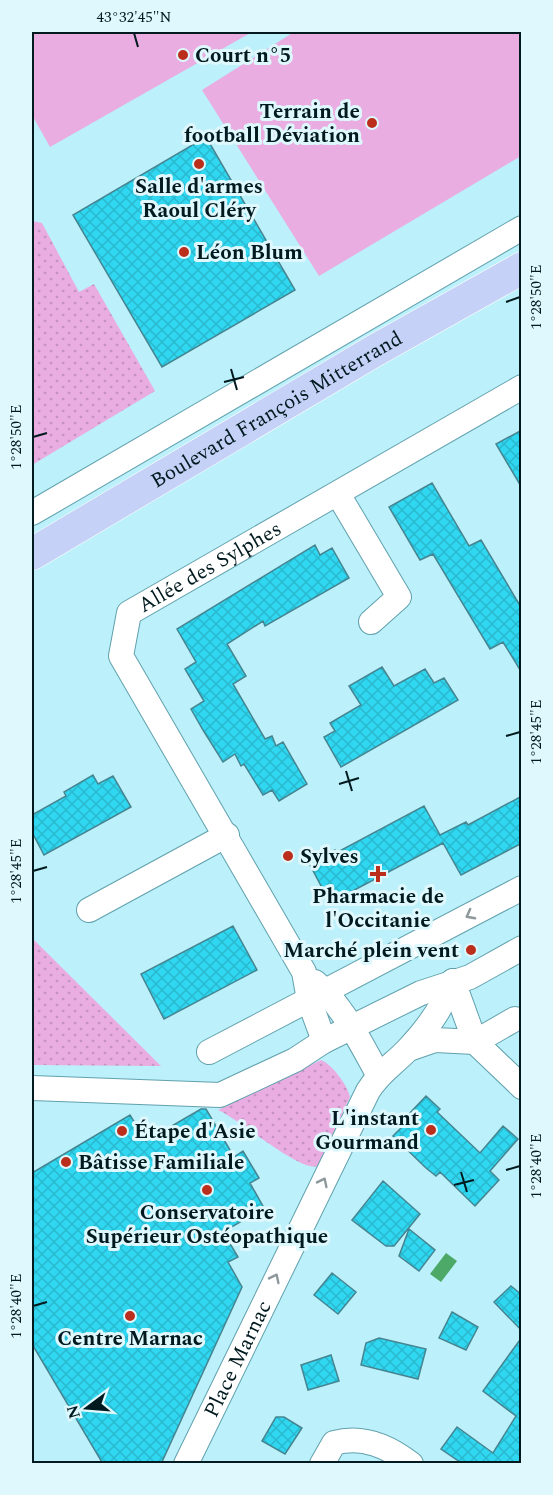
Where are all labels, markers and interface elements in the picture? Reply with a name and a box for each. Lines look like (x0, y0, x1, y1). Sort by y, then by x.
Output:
text: 43°32'45"N (97, 6, 172, 29)
place label: Court n°5 (195, 40, 291, 72)
marker: Court n°5 (176, 48, 190, 62)
place label: Terrain de football Déviation (184, 96, 360, 152)
marker: Terrain de football Déviation (365, 116, 379, 130)
marker: Salle d'armes Raoul Cléry (192, 157, 206, 171)
place label: Salle d'armes Raoul Cléry (135, 171, 263, 227)
place label: Léon Blum (196, 237, 303, 269)
marker: Léon Blum (177, 245, 191, 259)
text: 1°28'50"E (525, 264, 548, 330)
street label: Boulevard François Mitterrand (145, 323, 409, 497)
text: 1°28'50"E (5, 404, 28, 470)
street label: Allée des Sylphes (132, 513, 288, 622)
text: 1°28'45"E (525, 699, 548, 765)
text: 1°28'45"E (5, 838, 28, 904)
place label: Sylves (300, 841, 359, 873)
marker: Sylves (281, 849, 295, 863)
marker: Pharmacie de l'Occitanie (371, 867, 385, 881)
place label: Pharmacie de l'Occitanie (312, 881, 444, 937)
one-way arrow (466, 908, 476, 919)
place label: Marché plein vent (283, 935, 459, 967)
marker: Marché plein vent (464, 943, 478, 957)
place label: L'instant Gourmand (315, 1103, 419, 1159)
place label: Étape d'Asie (134, 1116, 256, 1148)
marker: L'instant Gourmand (424, 1123, 438, 1137)
marker: Étape d'Asie (115, 1124, 129, 1138)
text: 1°28'40"E (525, 1133, 548, 1199)
place label: Bâtisse Familiale (78, 1147, 244, 1179)
marker: Bâtisse Familiale (59, 1155, 73, 1169)
one-way arrow (315, 1177, 327, 1188)
marker: Conservatoire Supérieur Ostéopathique (200, 1183, 214, 1197)
place label: Conservatoire Supérieur Ostéopathique (86, 1197, 328, 1253)
text: 1°28'40"E (5, 1273, 28, 1339)
one-way arrow (268, 1274, 280, 1285)
street label: Place Marnac (196, 1295, 280, 1423)
marker: Centre Marnac (123, 1309, 137, 1323)
place label: Centre Marnac (57, 1323, 203, 1355)
north arrow (57, 1378, 117, 1438)
text: N (60, 1402, 87, 1421)

